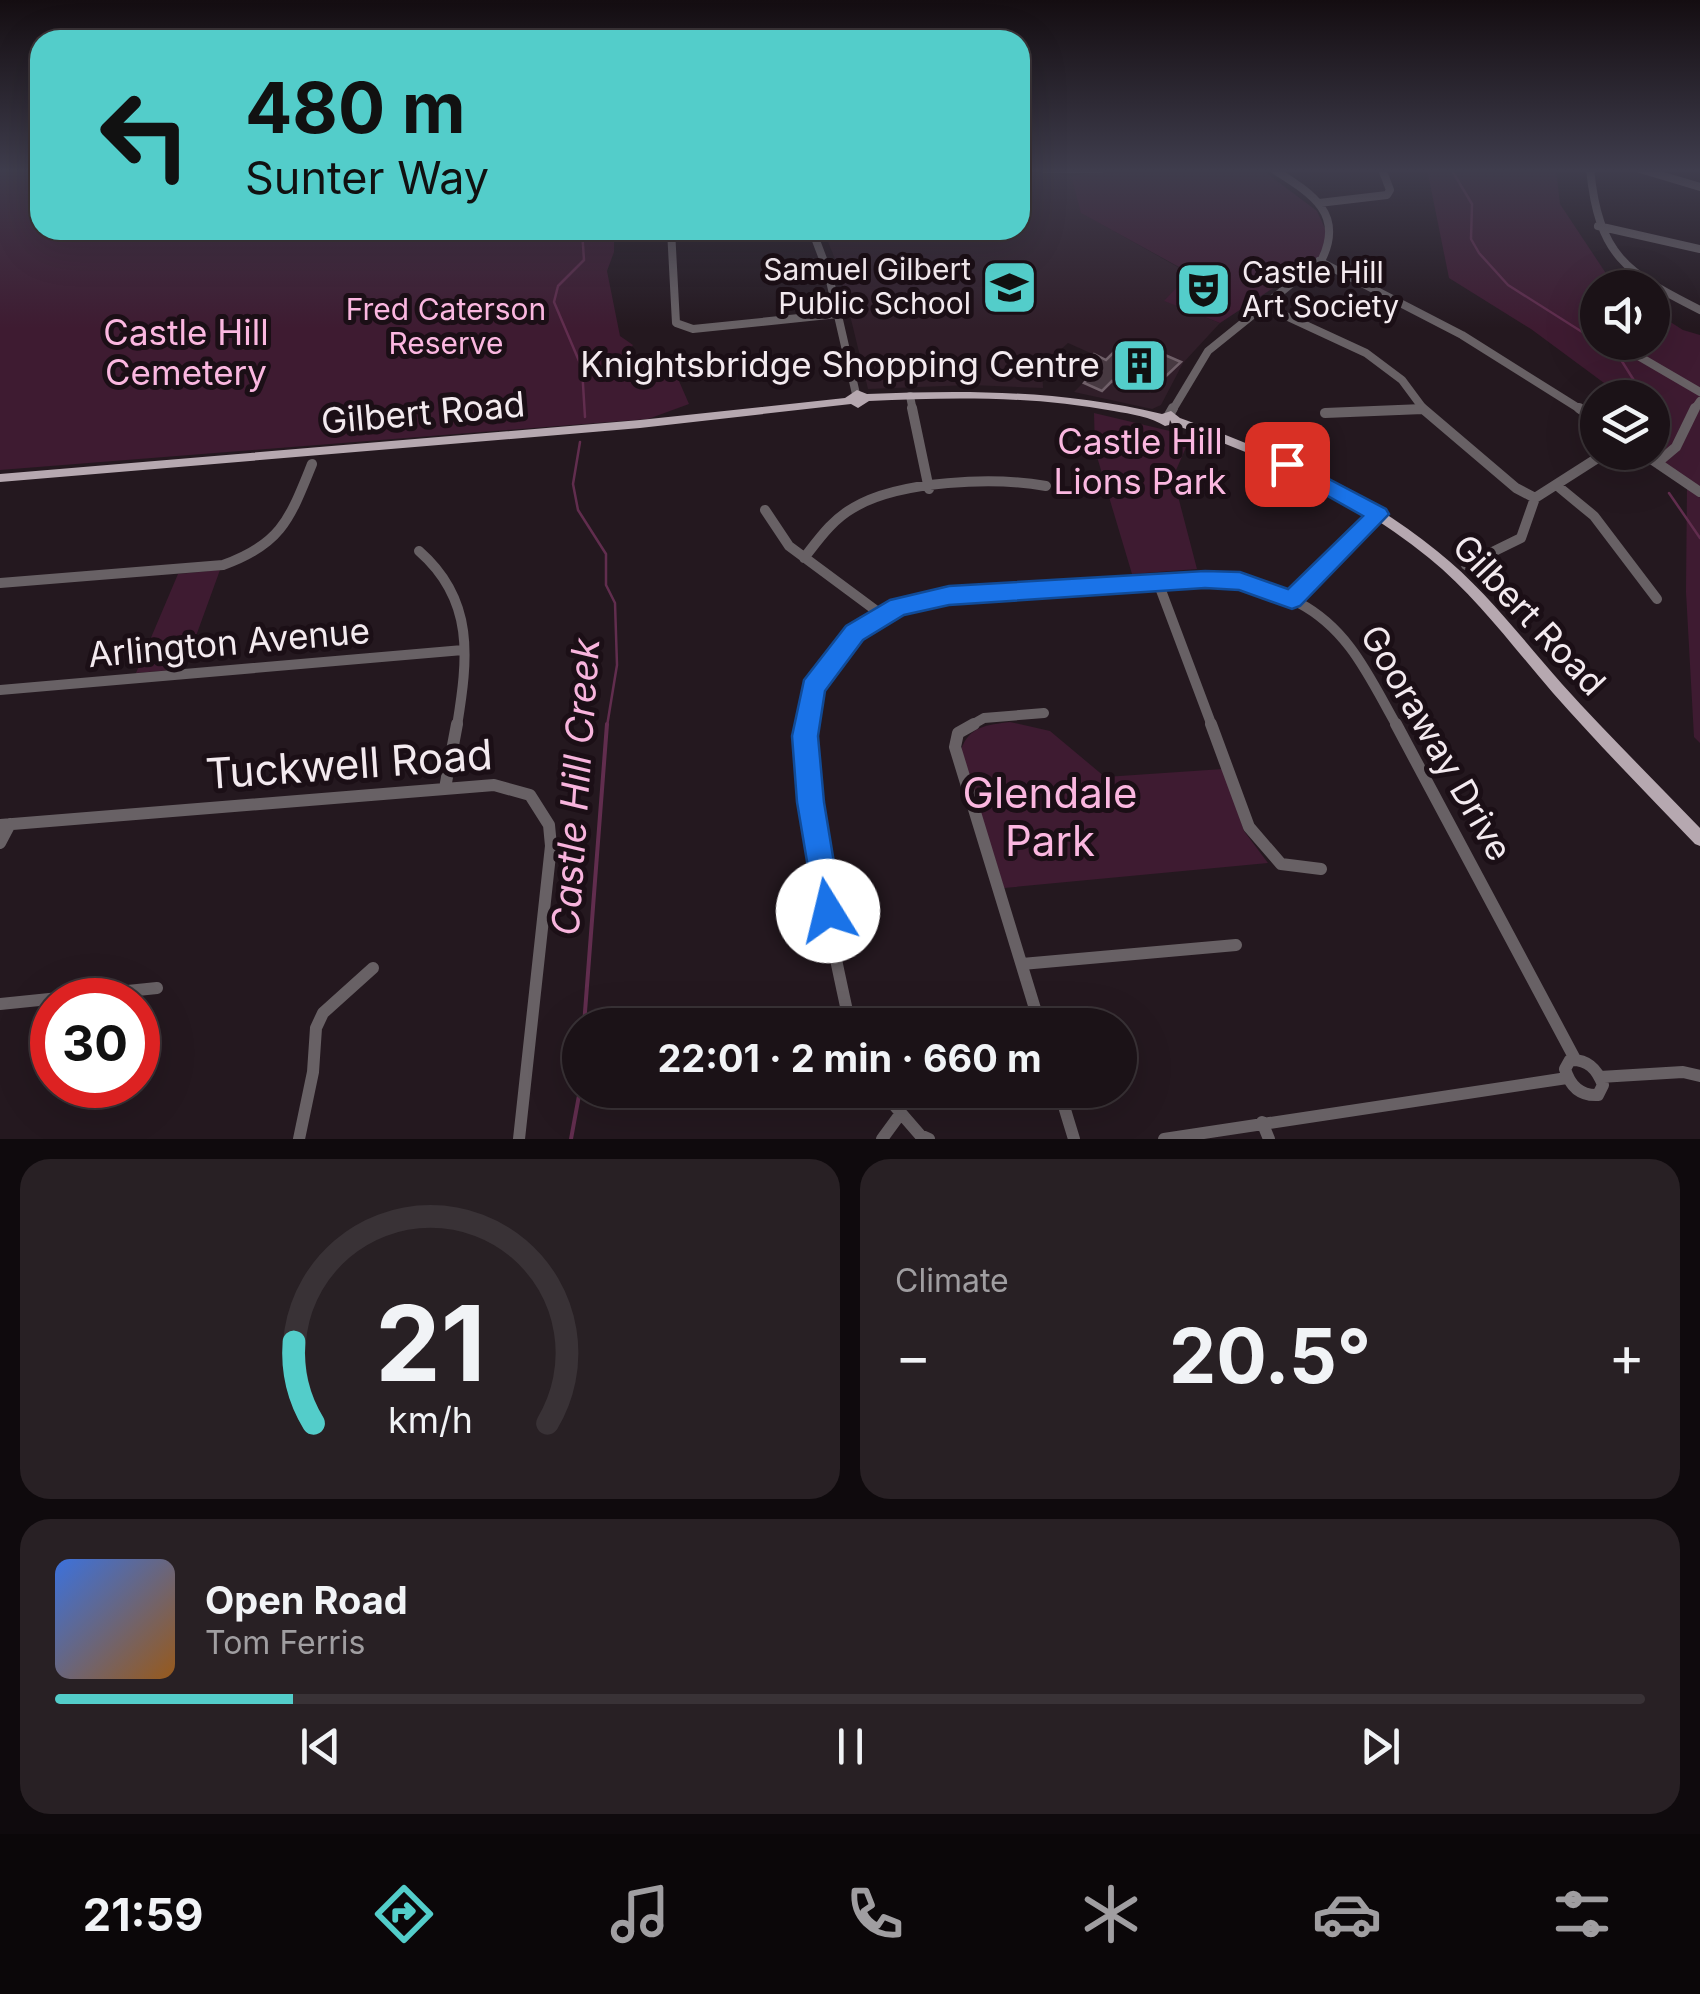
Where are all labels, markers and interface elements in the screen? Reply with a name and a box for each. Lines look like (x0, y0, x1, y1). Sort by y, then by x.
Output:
text: 480 m (245, 65, 466, 150)
icon: left (80, 70, 210, 200)
text: Sunter Way (245, 150, 489, 205)
place label: Samuel Gilbert Public School (763, 251, 971, 321)
place label: Castle Hill Art Society (1242, 254, 1399, 324)
school or university icon: Samuel Gilbert Public School (980, 257, 1040, 317)
theatre icon: Castle Hill Art Society (1173, 260, 1233, 320)
map controls (1580, 270, 1670, 470)
button: sound (1580, 270, 1670, 360)
park label: Fred Caterson Reserve (346, 291, 546, 361)
park label: Castle Hill Cemetery (103, 311, 269, 393)
building icon: Knightsbridge Shopping Centre (1109, 335, 1169, 395)
place label: Knightsbridge Shopping Centre (580, 343, 1100, 385)
button: layers (1580, 380, 1670, 470)
street label: Gilbert Road (319, 382, 527, 442)
park label: Castle Hill Lions Park (1053, 420, 1227, 502)
pin (1245, 422, 1330, 507)
icon: arrive (1260, 437, 1315, 492)
street label: Gilbert Road (1445, 525, 1615, 703)
street label: Arlington Avenue (86, 609, 371, 675)
street label: Gooraway Drive (1352, 617, 1521, 868)
water label: Castle Hill Creek (542, 636, 608, 937)
street label: Tuckwell Road (204, 728, 494, 799)
park label: Glendale Park (963, 767, 1137, 866)
position arrow (776, 859, 880, 963)
speed limit sign: 30 (30, 978, 160, 1108)
text: 22:01 · 2 min · 660 m (657, 1035, 1042, 1081)
text: Climate (895, 1261, 1009, 1300)
text: 21 (375, 1280, 485, 1406)
text: 20.5° (1169, 1310, 1371, 1401)
text: − (895, 1323, 931, 1389)
text: + (1609, 1323, 1645, 1389)
text: km/h (388, 1398, 472, 1442)
text: Open Road (205, 1577, 408, 1623)
text: Tom Ferris (205, 1623, 365, 1662)
icon: previous (293, 1719, 348, 1774)
icon: pause (823, 1719, 878, 1774)
icon: next (1353, 1719, 1408, 1774)
icon: directions (369, 1879, 439, 1949)
icon: music (605, 1879, 675, 1949)
icon: phone (840, 1879, 910, 1949)
icon: climate (1076, 1879, 1146, 1949)
icon: car (1312, 1879, 1382, 1949)
icon: filters (1547, 1879, 1617, 1949)
text: 21:59 (83, 1887, 204, 1942)

